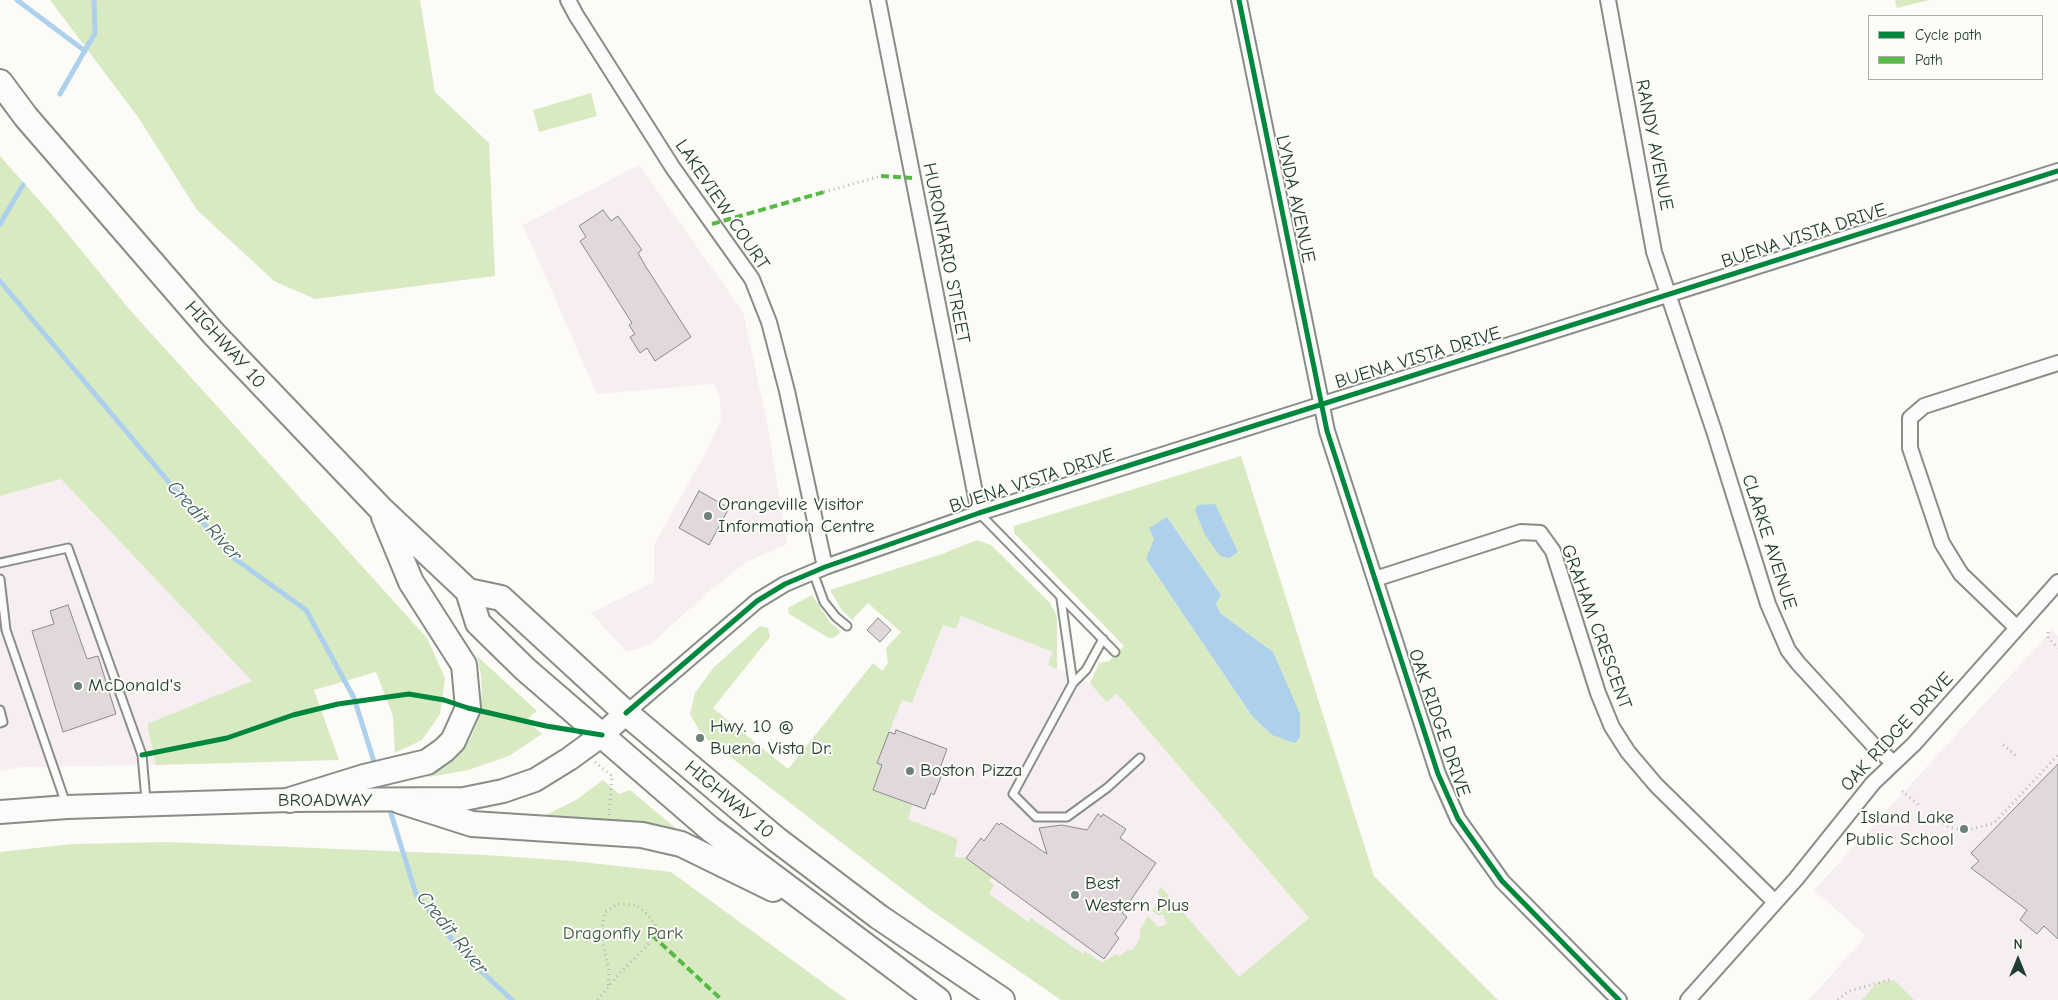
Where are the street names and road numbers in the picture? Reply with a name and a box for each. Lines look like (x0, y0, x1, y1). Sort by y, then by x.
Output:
street label: RANDY AVENUE (1630, 78, 1678, 212)
street label: LYNDA AVENUE (1270, 133, 1320, 265)
street label: LAKEVIEW COURT (670, 135, 774, 275)
street label: HURONTARIO STREET (917, 161, 975, 345)
street label: BUENA VISTA DRIVE (1719, 199, 1889, 273)
street label: HIGHWAY 10 (180, 296, 270, 394)
street label: BUENA VISTA DRIVE (1332, 322, 1504, 394)
street label: BUENA VISTA DRIVE (947, 444, 1117, 518)
street label: CLARKE AVENUE (1736, 471, 1802, 613)
street label: GRAHAM CRESCENT (1556, 542, 1636, 712)
street label: OAK RIDGE DRIVE (1403, 646, 1475, 800)
street label: OAK RIDGE DRIVE (1836, 668, 1958, 796)
street label: HIGHWAY 10 (680, 756, 778, 844)
street label: BROADWAY (278, 790, 372, 812)

